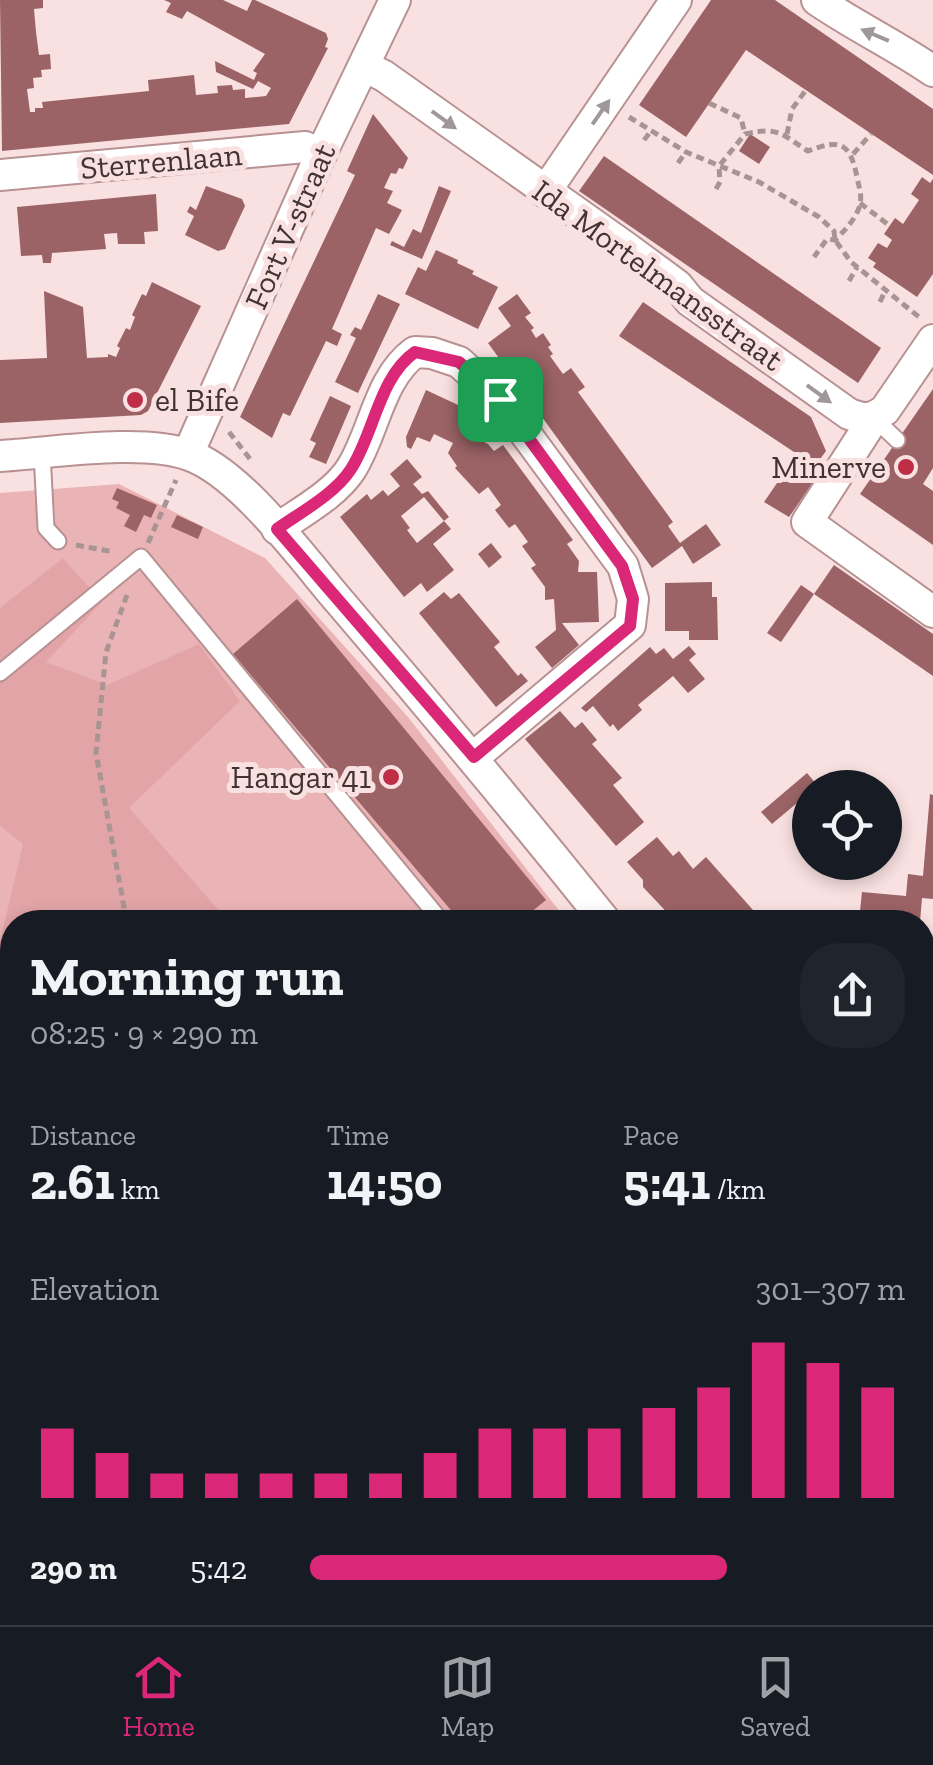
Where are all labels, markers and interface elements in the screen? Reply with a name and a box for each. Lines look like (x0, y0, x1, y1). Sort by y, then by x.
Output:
one-way arrow (860, 27, 890, 43)
one-way arrow (591, 99, 610, 125)
one-way arrow (431, 110, 458, 129)
street label: Sterrenlaan (79, 135, 244, 187)
street label: Fort V-straat (237, 137, 343, 315)
street label: Ida Mortelmansstraat (525, 171, 791, 379)
pin (458, 357, 543, 442)
icon: arrive (473, 372, 528, 427)
place label: el Bife (155, 381, 239, 419)
one-way arrow (806, 383, 833, 403)
marker: el Bife (124, 389, 146, 411)
place label: Minerve (771, 448, 886, 486)
marker: Minerve (895, 456, 917, 478)
place label: Hangar 41 (231, 758, 371, 796)
marker: Hangar 41 (380, 766, 402, 788)
map controls (792, 770, 902, 880)
button: locate (792, 770, 902, 880)
text: Morning run (30, 943, 344, 1009)
button: share (800, 943, 905, 1048)
text: 08:25 · 9 × 290 m (30, 1014, 258, 1052)
text: Distance (30, 1119, 136, 1152)
text: Time (327, 1119, 389, 1152)
text: Pace (623, 1119, 679, 1152)
text: 2.61 (30, 1152, 115, 1212)
text: 14:50 (327, 1152, 443, 1212)
text: 5:41 (623, 1152, 711, 1212)
text: km (115, 1173, 160, 1206)
text: /km (711, 1173, 765, 1206)
text: Elevation (30, 1270, 159, 1308)
text: 301–307 m (756, 1270, 905, 1308)
text: 290 m (30, 1549, 117, 1587)
text: 5:42 (190, 1549, 247, 1587)
tab: Home (123, 1650, 195, 1743)
tab: Map (440, 1650, 495, 1743)
tab: Saved (740, 1650, 810, 1743)

